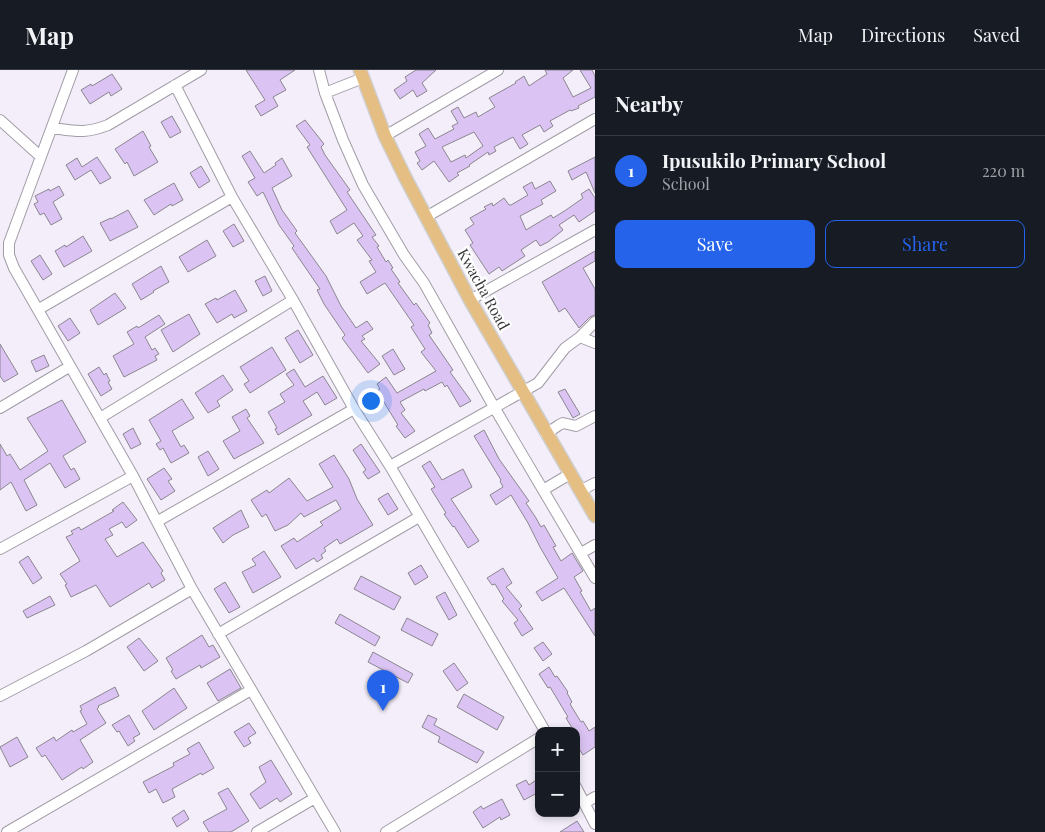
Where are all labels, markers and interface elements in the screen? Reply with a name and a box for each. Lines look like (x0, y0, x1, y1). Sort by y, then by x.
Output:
text: Map (25, 19, 74, 51)
text: Map (798, 23, 833, 47)
text: Directions (861, 23, 945, 47)
text: Saved (973, 23, 1020, 47)
text: Nearby (615, 89, 684, 117)
text: Ipusukilo Primary School (662, 147, 886, 173)
text: 1 (628, 160, 634, 181)
text: 220 m (982, 160, 1025, 181)
text: School (662, 173, 710, 194)
button: Save (615, 220, 815, 268)
button: Share (825, 220, 1025, 268)
street label: Kwacha Road (453, 245, 515, 333)
your location (358, 388, 384, 414)
pin: 1 (367, 670, 399, 711)
map controls (535, 727, 580, 817)
button: + (535, 727, 580, 772)
button: − (535, 772, 580, 817)

